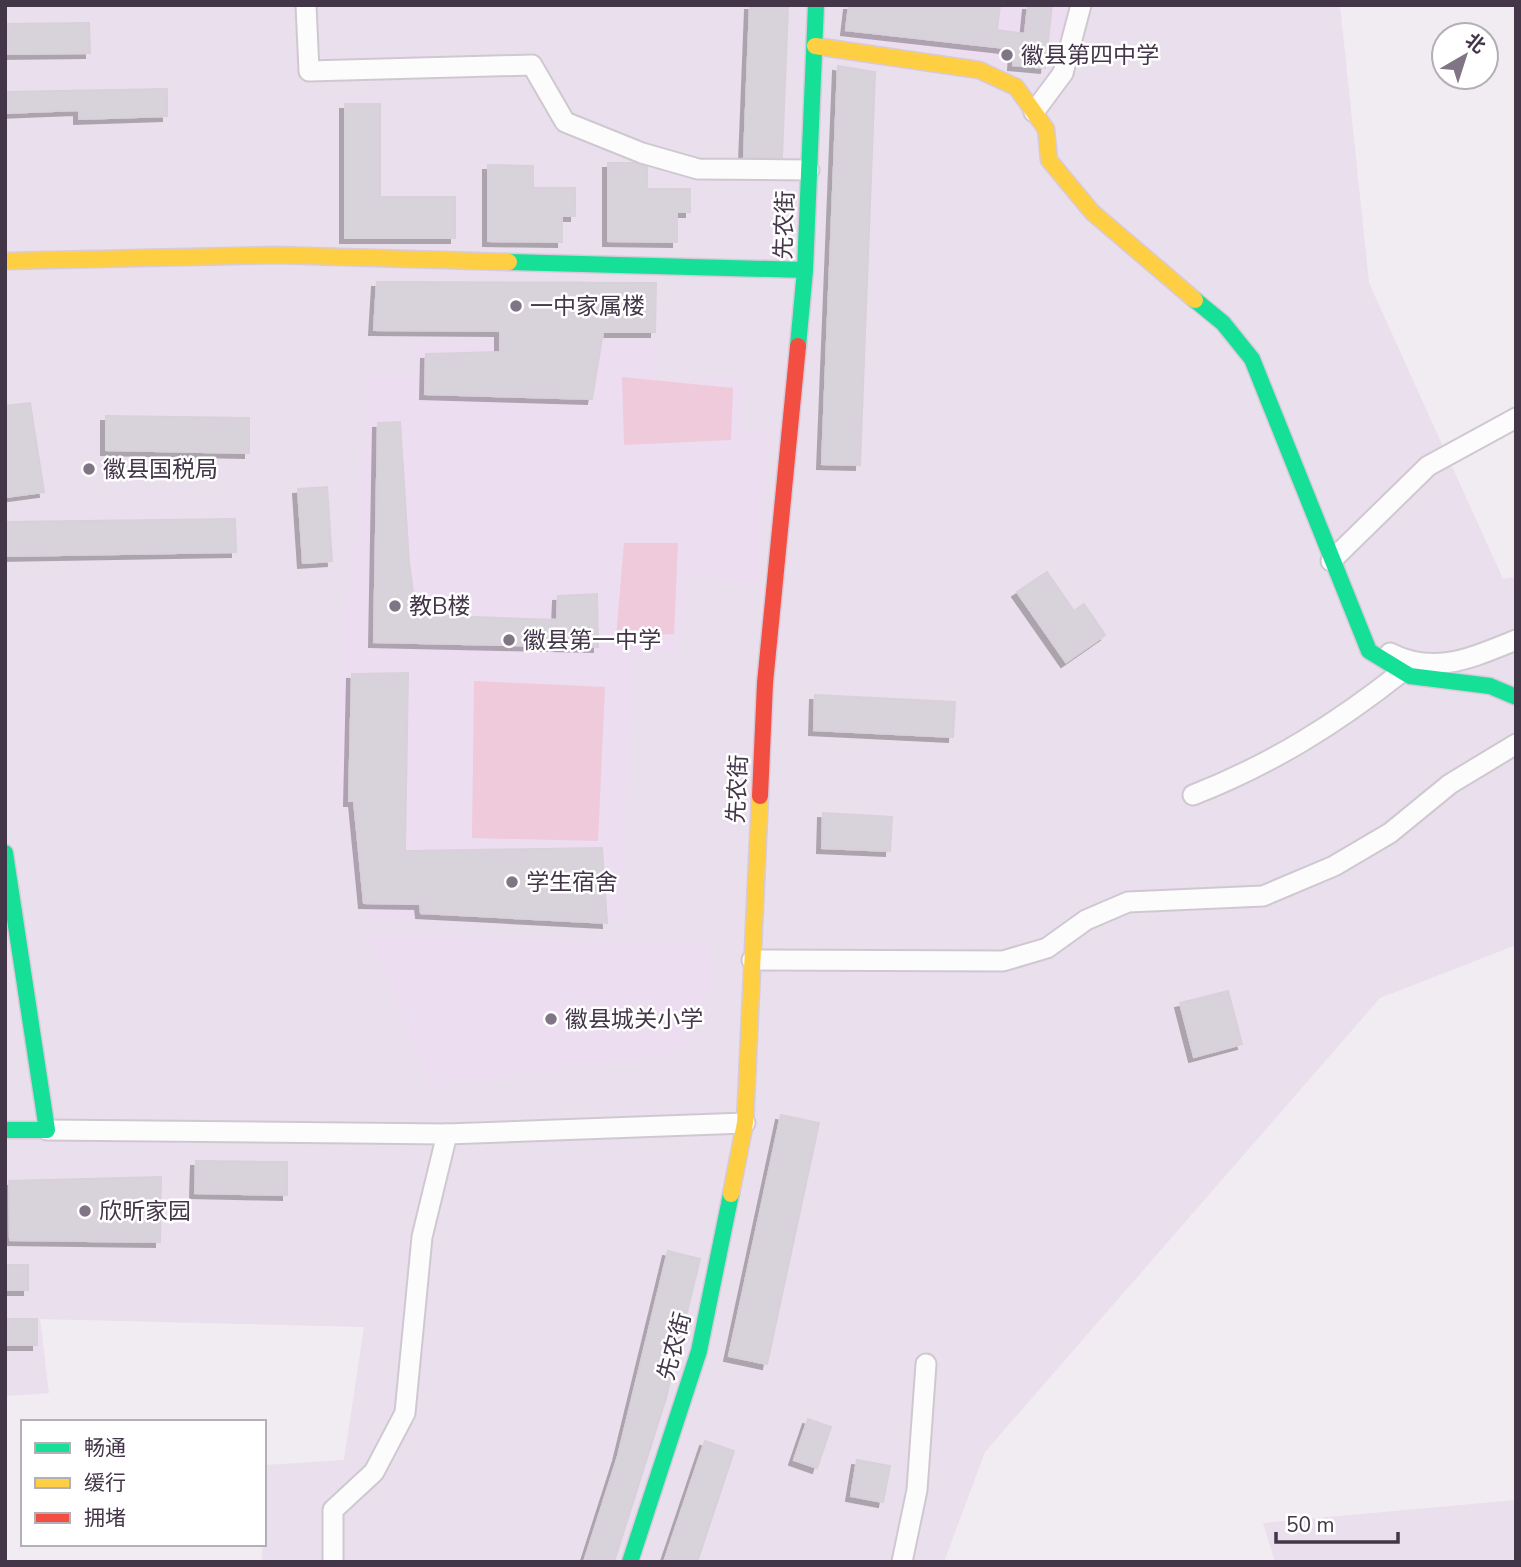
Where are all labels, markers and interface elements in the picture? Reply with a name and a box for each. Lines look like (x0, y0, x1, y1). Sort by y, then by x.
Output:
north arrow (1430, 21, 1500, 91)
text: 北 (1459, 27, 1491, 60)
place label: 徽县第四中学 (1021, 40, 1159, 71)
marker: 徽县第四中学 (999, 47, 1015, 63)
street label: 先农街 (768, 190, 801, 260)
place label: 一中家属楼 (530, 291, 645, 322)
marker: 一中家属楼 (508, 298, 524, 314)
place label: 徽县国税局 (103, 454, 218, 485)
marker: 徽县国税局 (81, 461, 97, 477)
place label: 教B楼 (409, 591, 471, 622)
marker: 教B楼 (387, 598, 403, 614)
place label: 徽县第一中学 (523, 625, 661, 656)
marker: 徽县第一中学 (501, 632, 517, 648)
street label: 先农街 (720, 754, 755, 824)
place label: 学生宿舍 (526, 867, 618, 898)
marker: 学生宿舍 (504, 874, 520, 890)
place label: 徽县城关小学 (565, 1004, 703, 1035)
marker: 徽县城关小学 (543, 1011, 559, 1027)
place label: 欣昕家园 (99, 1196, 191, 1227)
marker: 欣昕家园 (77, 1203, 93, 1219)
street label: 先农街 (651, 1309, 698, 1383)
legend (21, 1420, 266, 1546)
text: 畅通 (84, 1434, 126, 1462)
text: 缓行 (84, 1469, 126, 1497)
scale bar (1276, 1500, 1398, 1544)
text: 拥堵 (84, 1504, 126, 1532)
text: 50 m (1286, 1511, 1335, 1539)

